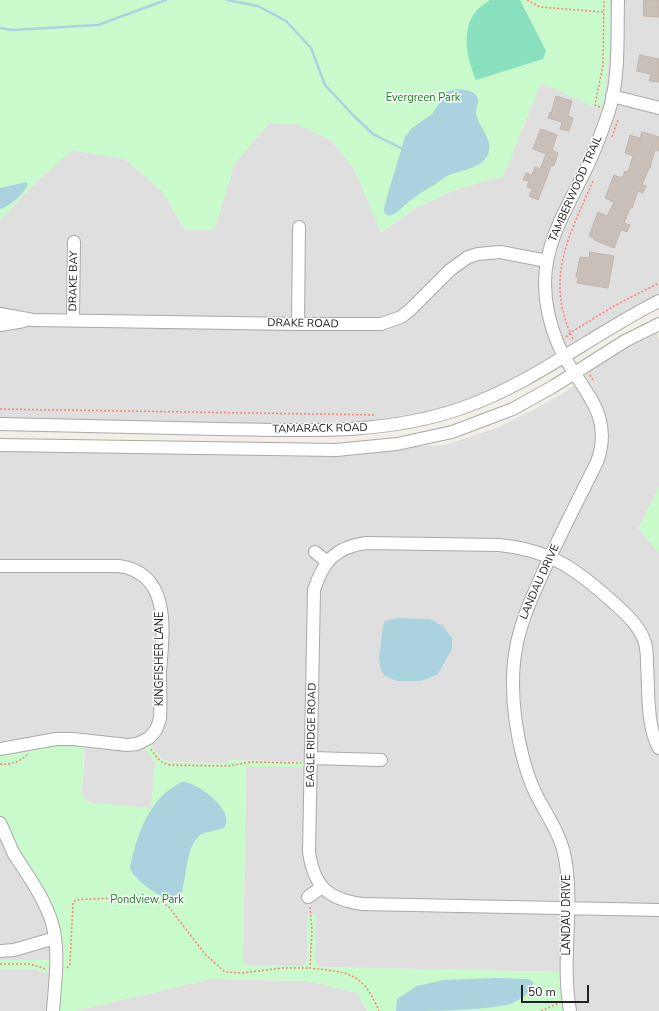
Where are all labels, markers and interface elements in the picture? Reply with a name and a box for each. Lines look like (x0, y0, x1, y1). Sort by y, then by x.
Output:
park label: Evergreen Park (386, 91, 460, 105)
street label: TAMBERWOOD TRAIL (547, 134, 605, 244)
street label: DRAKE BAY (67, 251, 81, 311)
street label: DRAKE ROAD (267, 317, 339, 331)
street label: TAMARACK ROAD (272, 422, 368, 436)
street label: LANDAU DRIVE (517, 542, 563, 622)
street label: KINGFISHER LANE (153, 612, 167, 706)
street label: EAGLE RIDGE ROAD (304, 683, 320, 787)
street label: LANDAU DRIVE (560, 874, 574, 956)
park label: Pondview Park (110, 893, 184, 907)
scale bar (523, 977, 591, 1003)
text: 50 m (528, 984, 556, 1000)

